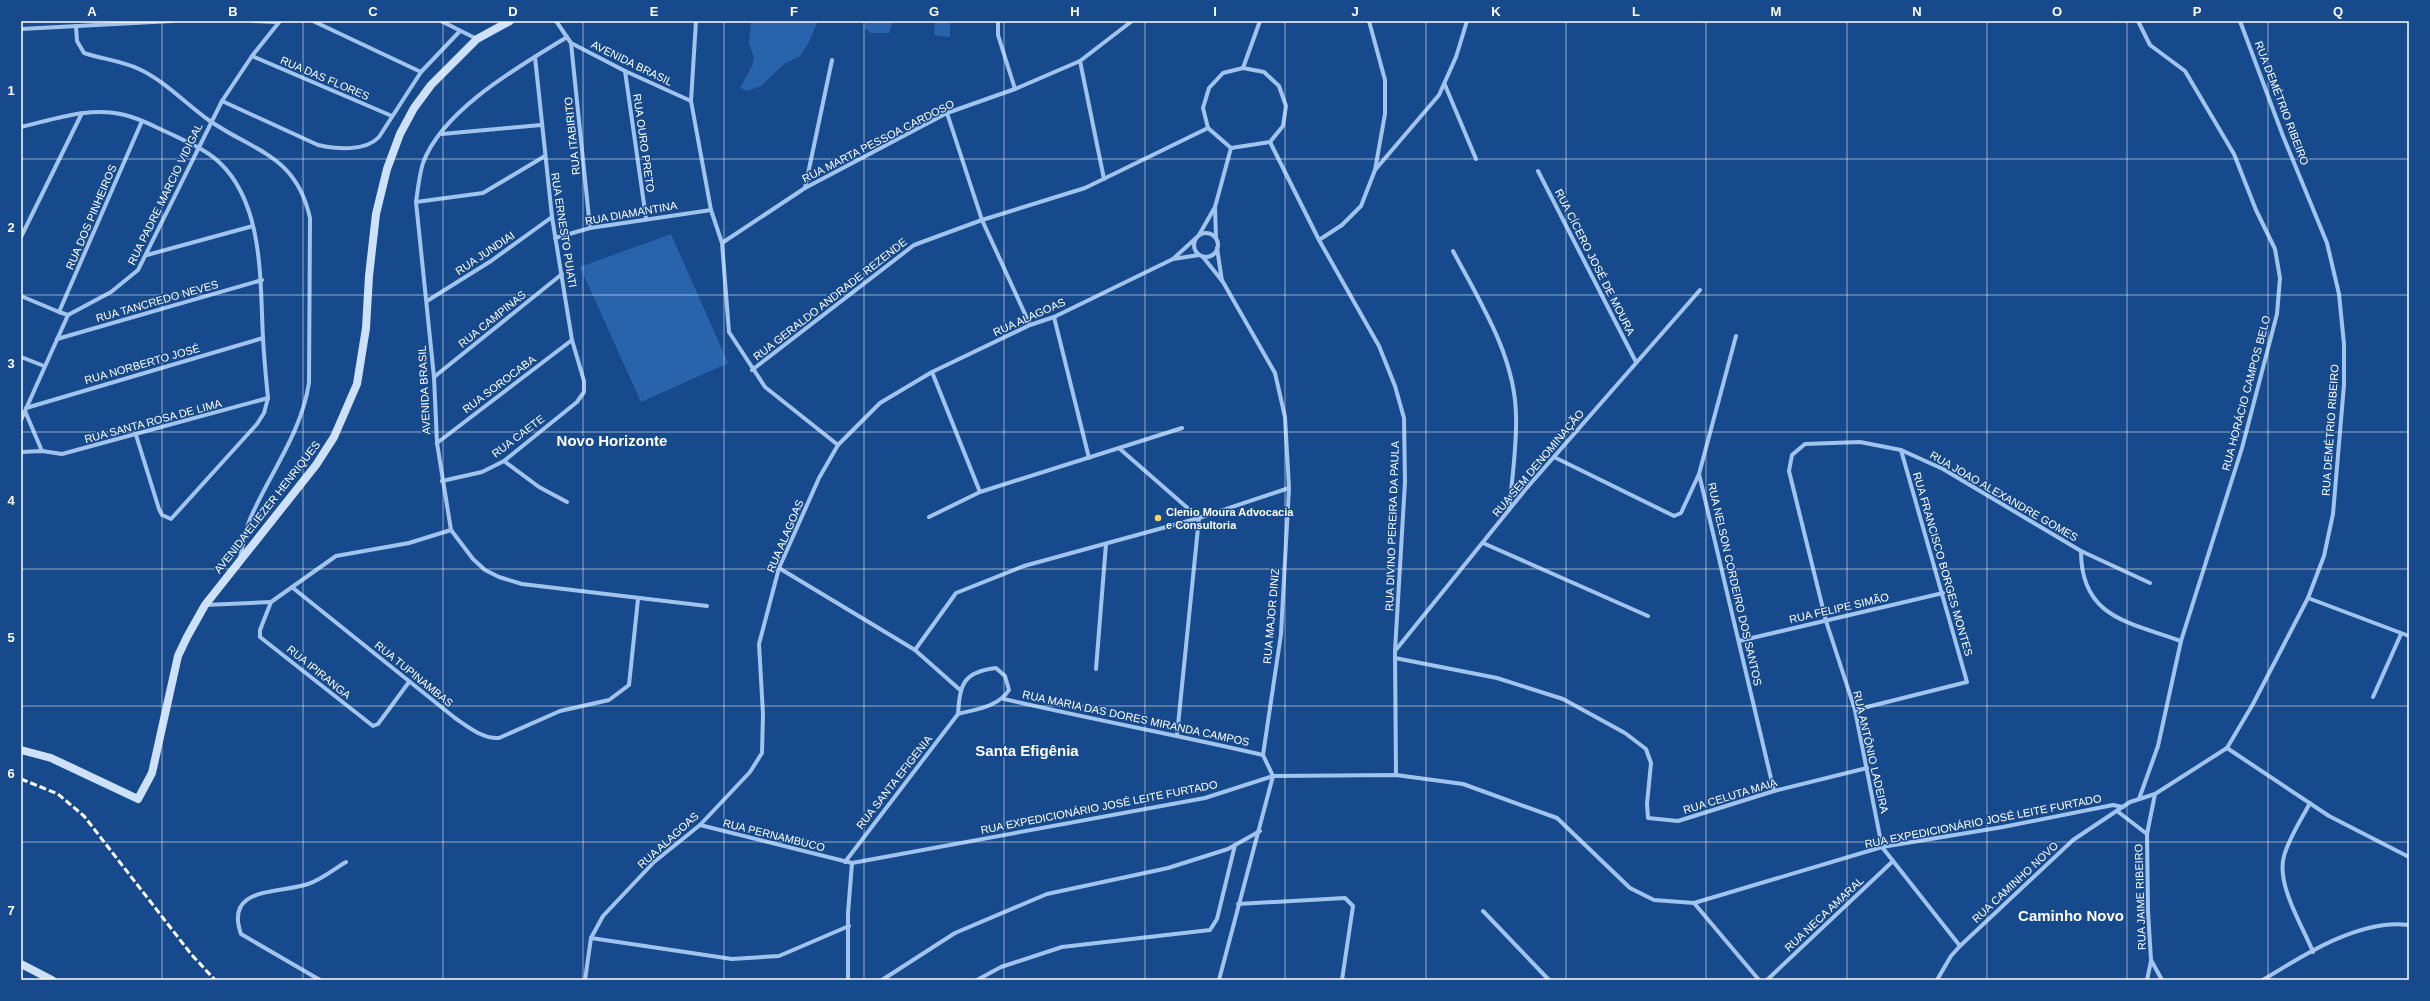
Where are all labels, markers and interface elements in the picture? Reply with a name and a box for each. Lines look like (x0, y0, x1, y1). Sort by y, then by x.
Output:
text: A (87, 4, 97, 19)
text: B (228, 4, 238, 19)
text: C (368, 4, 378, 19)
text: D (508, 4, 518, 19)
text: E (650, 4, 659, 19)
text: F (790, 4, 798, 19)
text: G (929, 4, 939, 19)
text: H (1070, 4, 1080, 19)
text: I (1213, 4, 1217, 19)
text: J (1351, 4, 1359, 19)
text: K (1491, 4, 1501, 19)
text: L (1632, 4, 1640, 19)
text: M (1771, 4, 1781, 19)
text: N (1912, 4, 1922, 19)
text: O (2052, 4, 2062, 19)
text: P (2193, 4, 2202, 19)
text: Q (2333, 4, 2343, 19)
street label: AVENIDA BRASIL (589, 38, 675, 88)
street label: RUA DEMÉTRIO RIBEIRO (2253, 39, 2311, 167)
street label: RUA DAS FLORES (279, 54, 371, 102)
text: 1 (7, 83, 15, 98)
street label: RUA OURO PRETO (631, 93, 657, 193)
street label: RUA ITABIRITO (562, 96, 582, 176)
street label: RUA MARTA PESSOA CARDOSO (800, 97, 956, 185)
street label: RUA PADRE MARCIO VIDIGAL (125, 121, 205, 267)
street label: RUA DOS PINHEIROS (63, 163, 119, 271)
street label: RUA ERNESTO PUIATI (549, 172, 579, 288)
street label: RUA CÍCERO JOSÉ DE MOURA (1553, 187, 1638, 338)
street label: RUA DIAMANTINA (584, 199, 679, 227)
text: 2 (7, 220, 15, 235)
street label: RUA JUNDIAI (453, 229, 517, 277)
street label: RUA GERALDO ANDRADE REZENDE (751, 235, 909, 363)
street label: RUA TANCREDO NEVES (94, 278, 220, 324)
street label: RUA CAMPINAS (456, 288, 528, 350)
street label: RUA ALAGOAS (991, 296, 1067, 338)
street label: RUA HORÁCIO CAMPOS BELO (2219, 314, 2273, 472)
street label: RUA NORBERTO JOSÉ (83, 342, 201, 386)
street label: AVENIDA BRASIL (416, 345, 432, 435)
street label: RUA SOROCABA (460, 352, 538, 415)
text: 3 (7, 356, 15, 371)
street label: RUA DEMÉTRIO RIBEIRO (2319, 363, 2341, 496)
street label: RUA SANTA ROSA DE LIMA (83, 397, 224, 445)
street label: RUA SEM DENOMINAÇÃO (1490, 407, 1586, 519)
street label: RUA CAETE (489, 412, 547, 460)
district label: Novo Horizonte (557, 432, 667, 449)
street label: AVENIDA ELIEZER HENRIQUES (212, 439, 322, 575)
street label: RUA DIVINO PEREIRA DA PAULA (1383, 440, 1401, 611)
street label: RUA JOAO ALEXANDRE GOMES (1928, 449, 2080, 543)
street label: RUA FRANCISCO BORGES MONTES (1911, 471, 1975, 657)
street label: RUA NELSON CORDEIRO DOS SANTOS (1706, 481, 1764, 687)
text: 4 (7, 493, 15, 508)
street label: RUA ALAGOAS (764, 498, 806, 574)
place label: Clenio Moura Advocacia e Consultoria (1166, 506, 1294, 531)
marker: Clenio Moura Advocacia e Consultoria (1153, 513, 1163, 523)
street label: RUA MAJOR DINIZ (1261, 567, 1281, 664)
street label: RUA FELIPE SIMÃO (1788, 591, 1891, 625)
text: 5 (7, 630, 15, 645)
street label: RUA TUPINAMBAS (373, 639, 455, 709)
street label: RUA IPIRANGA (285, 643, 354, 702)
street label: RUA MARIA DAS DORES MIRANDA CAMPOS (1021, 688, 1251, 748)
street label: RUA ANTÔNIO LADEIRA (1851, 690, 1891, 815)
street label: RUA SANTA EFIGENIA (854, 732, 935, 831)
district label: Santa Efigênia (975, 742, 1079, 759)
text: 6 (7, 766, 15, 781)
street label: RUA CELUTA MAIA (1682, 776, 1779, 816)
street label: RUA EXPEDICIONÁRIO JOSÉ LEITE FURTADO (980, 778, 1219, 836)
street label: RUA EXPEDICIONÁRIO JOSÉ LEITE FURTADO (1864, 792, 2103, 850)
street label: RUA ALAGOAS (635, 810, 701, 870)
street label: RUA PERNAMBUCO (722, 817, 827, 854)
street label: RUA CAMINHO NOVO (1970, 839, 2061, 925)
street label: RUA JAIME RIBEIRO (2132, 843, 2148, 950)
street label: RUA NECA AMARAL (1782, 874, 1866, 954)
text: 7 (7, 903, 15, 918)
district label: Caminho Novo (2018, 907, 2124, 924)

